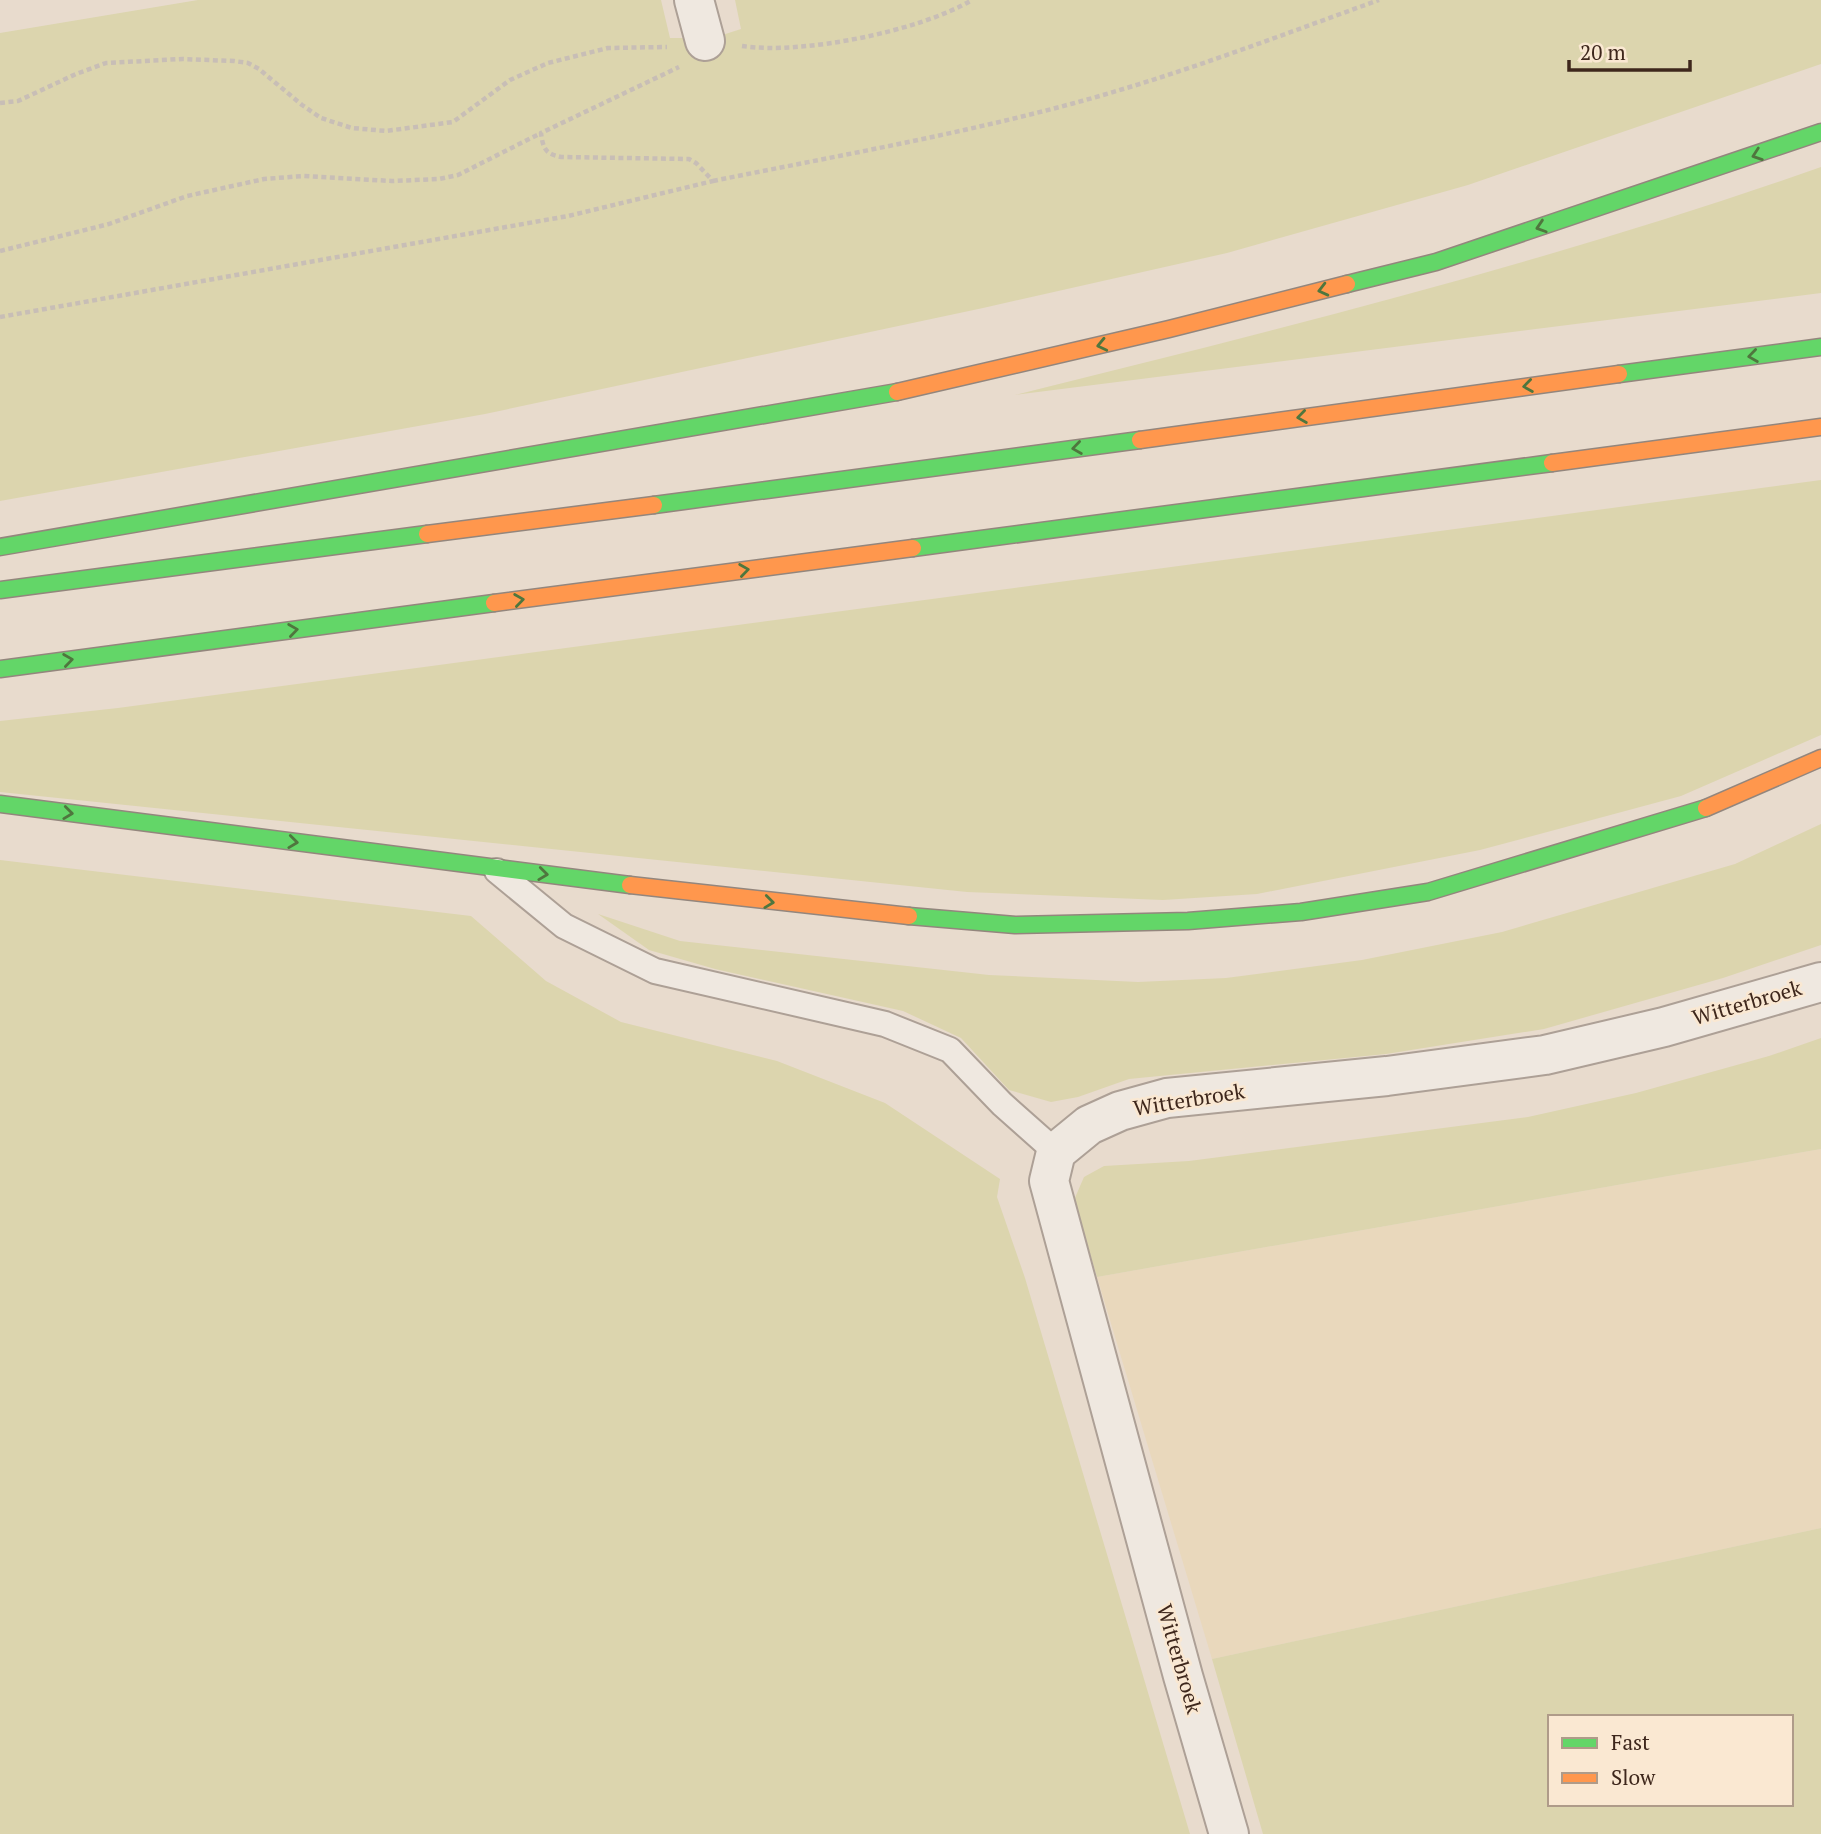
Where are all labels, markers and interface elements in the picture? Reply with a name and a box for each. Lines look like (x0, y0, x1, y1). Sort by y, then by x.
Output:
scale bar (1569, 28, 1690, 72)
text: 20 m (1580, 38, 1626, 66)
one-way arrow (1751, 147, 1763, 161)
one-way arrow (1535, 219, 1547, 233)
one-way arrow (1317, 282, 1329, 296)
one-way arrow (1096, 336, 1108, 351)
one-way arrow (1747, 348, 1759, 363)
one-way arrow (1522, 378, 1534, 393)
one-way arrow (1297, 409, 1308, 424)
one-way arrow (1071, 440, 1083, 455)
one-way arrow (738, 563, 750, 578)
one-way arrow (513, 593, 525, 608)
one-way arrow (287, 623, 299, 638)
one-way arrow (62, 653, 74, 668)
one-way arrow (62, 805, 74, 820)
one-way arrow (287, 834, 299, 849)
one-way arrow (537, 867, 549, 882)
one-way arrow (763, 894, 775, 909)
street label: Witterbroek (1689, 973, 1805, 1031)
street label: Witterbroek (1131, 1076, 1247, 1122)
street label: Witterbroek (1151, 1601, 1209, 1717)
legend (1548, 1715, 1793, 1806)
text: Fast (1611, 1728, 1650, 1756)
text: Slow (1611, 1763, 1656, 1791)

